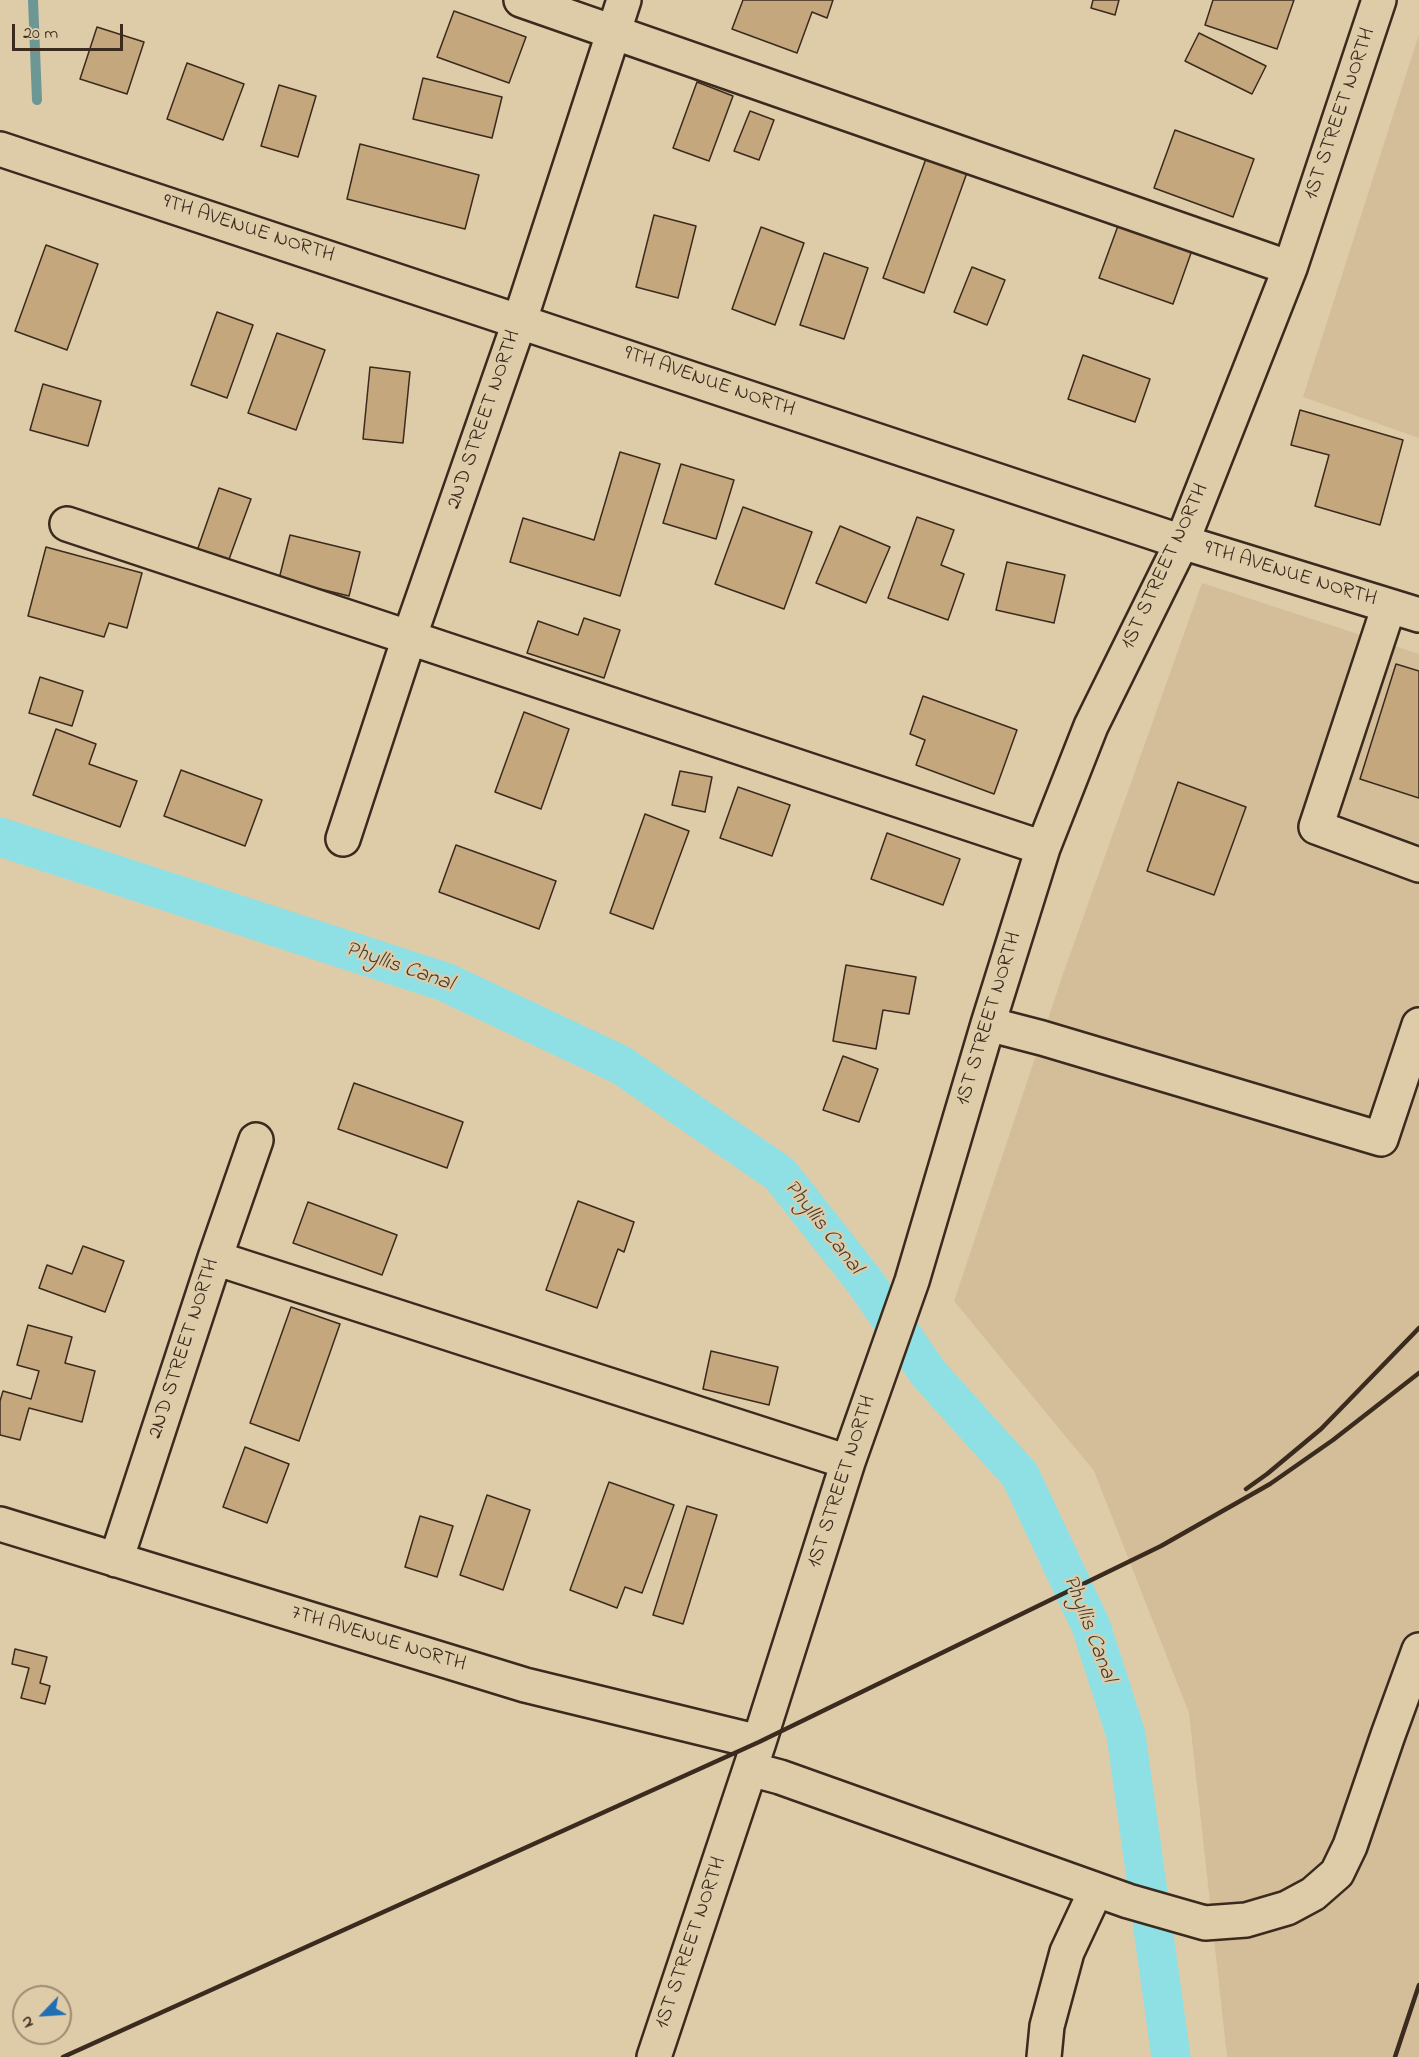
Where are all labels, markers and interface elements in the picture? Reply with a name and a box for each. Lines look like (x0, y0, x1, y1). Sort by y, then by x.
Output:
scale bar (15, 12, 126, 50)
text: 20 m (23, 21, 58, 47)
street label: 1ST STREET NORTH (1300, 25, 1382, 203)
street label: 9TH AVENUE NORTH (159, 190, 337, 270)
street label: 2ND STREET NORTH (443, 327, 527, 513)
street label: 9TH AVENUE NORTH (620, 342, 798, 424)
street label: 1ST STREET NORTH (1117, 480, 1215, 654)
street label: 9TH AVENUE NORTH (1201, 537, 1379, 613)
street label: 1ST STREET NORTH (952, 929, 1028, 1109)
water label: Phyllis Canal (342, 937, 456, 999)
water label: Phyllis Canal (777, 1176, 867, 1280)
street label: 2ND STREET NORTH (144, 1256, 226, 1442)
street label: 1ST STREET NORTH (803, 1393, 883, 1571)
water label: Phyllis Canal (1056, 1572, 1120, 1686)
street label: 7TH AVENUE NORTH (287, 1601, 469, 1679)
street label: 1ST STREET NORTH (651, 1854, 733, 2032)
north arrow (12, 1985, 72, 2045)
text: N (14, 2012, 41, 2032)

